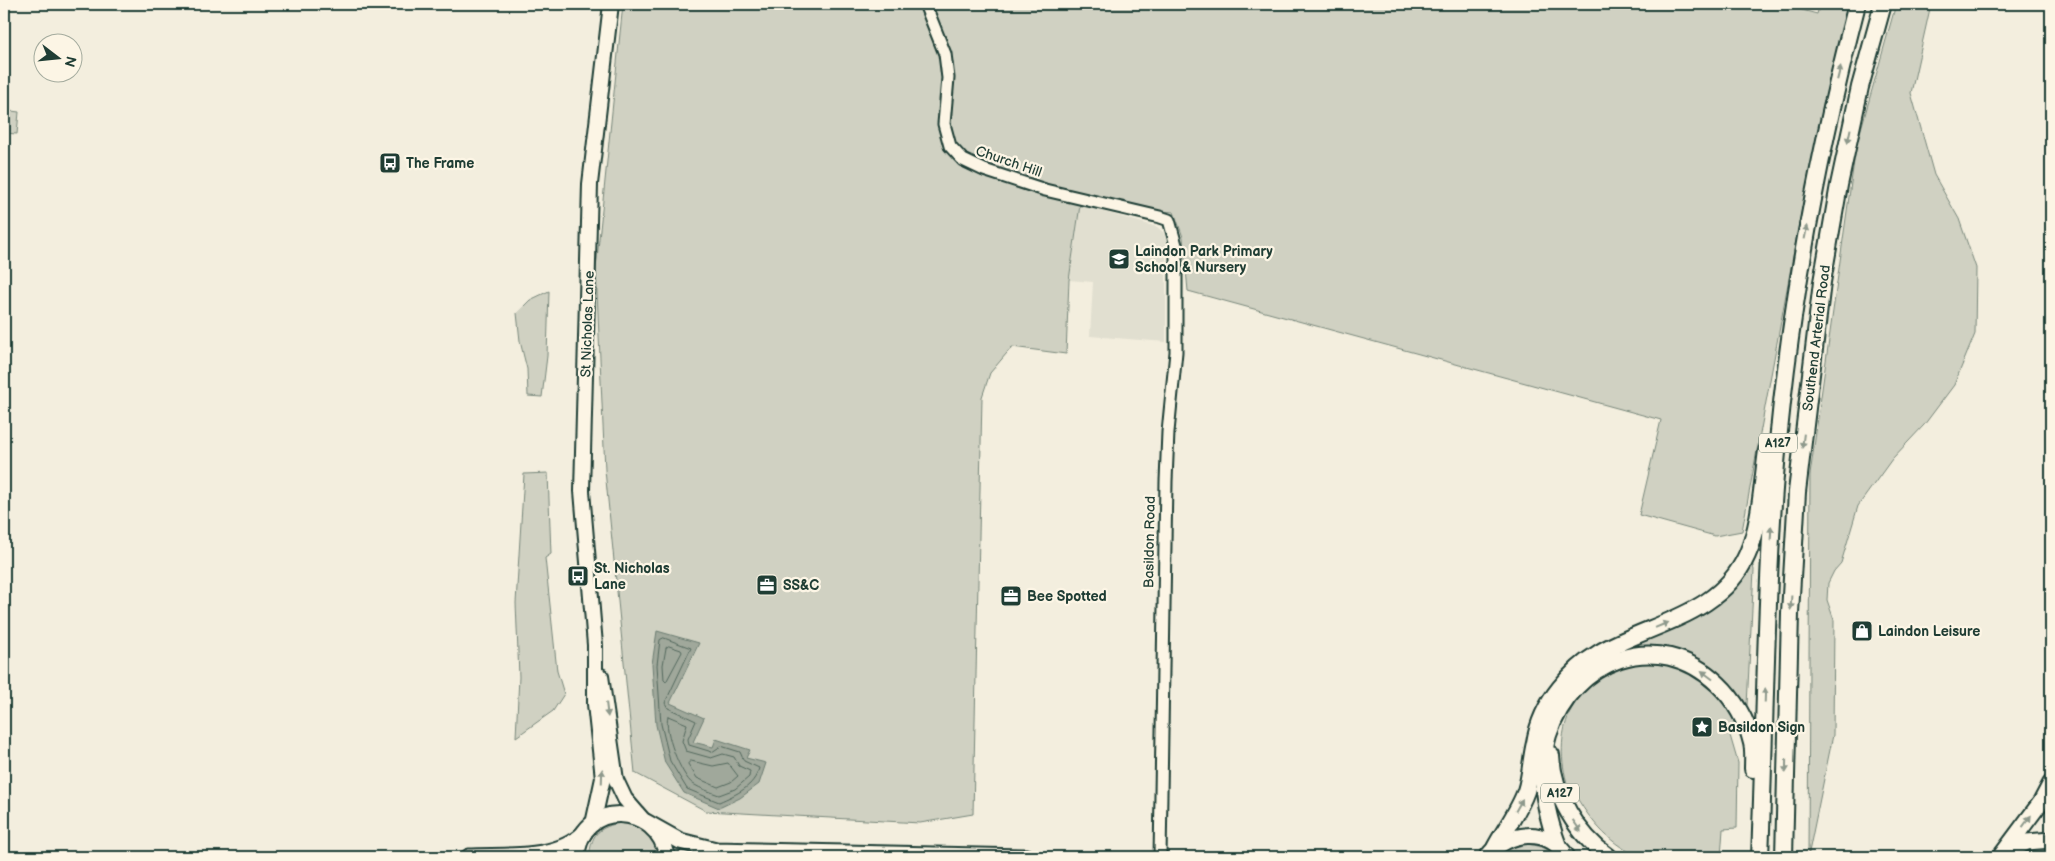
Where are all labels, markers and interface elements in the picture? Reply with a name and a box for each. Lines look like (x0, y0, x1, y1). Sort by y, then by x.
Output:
north arrow (32, 32, 82, 82)
text: N (60, 54, 80, 69)
one-way arrow (1836, 66, 1844, 81)
one-way arrow (1845, 128, 1853, 144)
street label: Church Hill (973, 142, 1044, 181)
bus stop icon: The Frame (378, 151, 402, 175)
place label: The Frame (406, 155, 474, 172)
one-way arrow (1803, 224, 1811, 240)
place label: Laindon Park Primary School & Nursery (1135, 243, 1273, 276)
school or university icon: Laindon Park Primary School & Nursery (1107, 247, 1131, 271)
street label: Southend Arterial Road (1799, 264, 1834, 412)
street label: St Nicholas Lane (577, 270, 598, 378)
road number: A127 (1759, 433, 1797, 452)
one-way arrow (1799, 434, 1807, 450)
street label: Basildon Road (1140, 496, 1159, 588)
one-way arrow (1768, 524, 1776, 540)
place label: St. Nicholas Lane (594, 560, 670, 593)
bus stop icon: St. Nicholas Lane (566, 564, 590, 588)
office icon: SS&C (755, 573, 779, 597)
place label: SS&C (783, 577, 819, 594)
office icon: Bee Spotted (999, 584, 1023, 608)
place label: Bee Spotted (1027, 588, 1107, 605)
one-way arrow (1786, 596, 1794, 612)
shop icon: Laindon Leisure (1850, 619, 1874, 643)
one-way arrow (1655, 621, 1670, 629)
place label: Laindon Leisure (1878, 623, 1980, 640)
one-way arrow (1701, 670, 1714, 681)
one-way arrow (1761, 687, 1769, 703)
one-way arrow (604, 703, 612, 719)
place icon: Basildon Sign (1690, 715, 1714, 739)
place label: Basildon Sign (1718, 719, 1805, 736)
one-way arrow (1782, 758, 1790, 774)
one-way arrow (599, 768, 607, 784)
road number: A127 (1541, 784, 1579, 802)
one-way arrow (1514, 798, 1523, 812)
one-way arrow (2022, 815, 2033, 828)
one-way arrow (1572, 819, 1582, 833)

